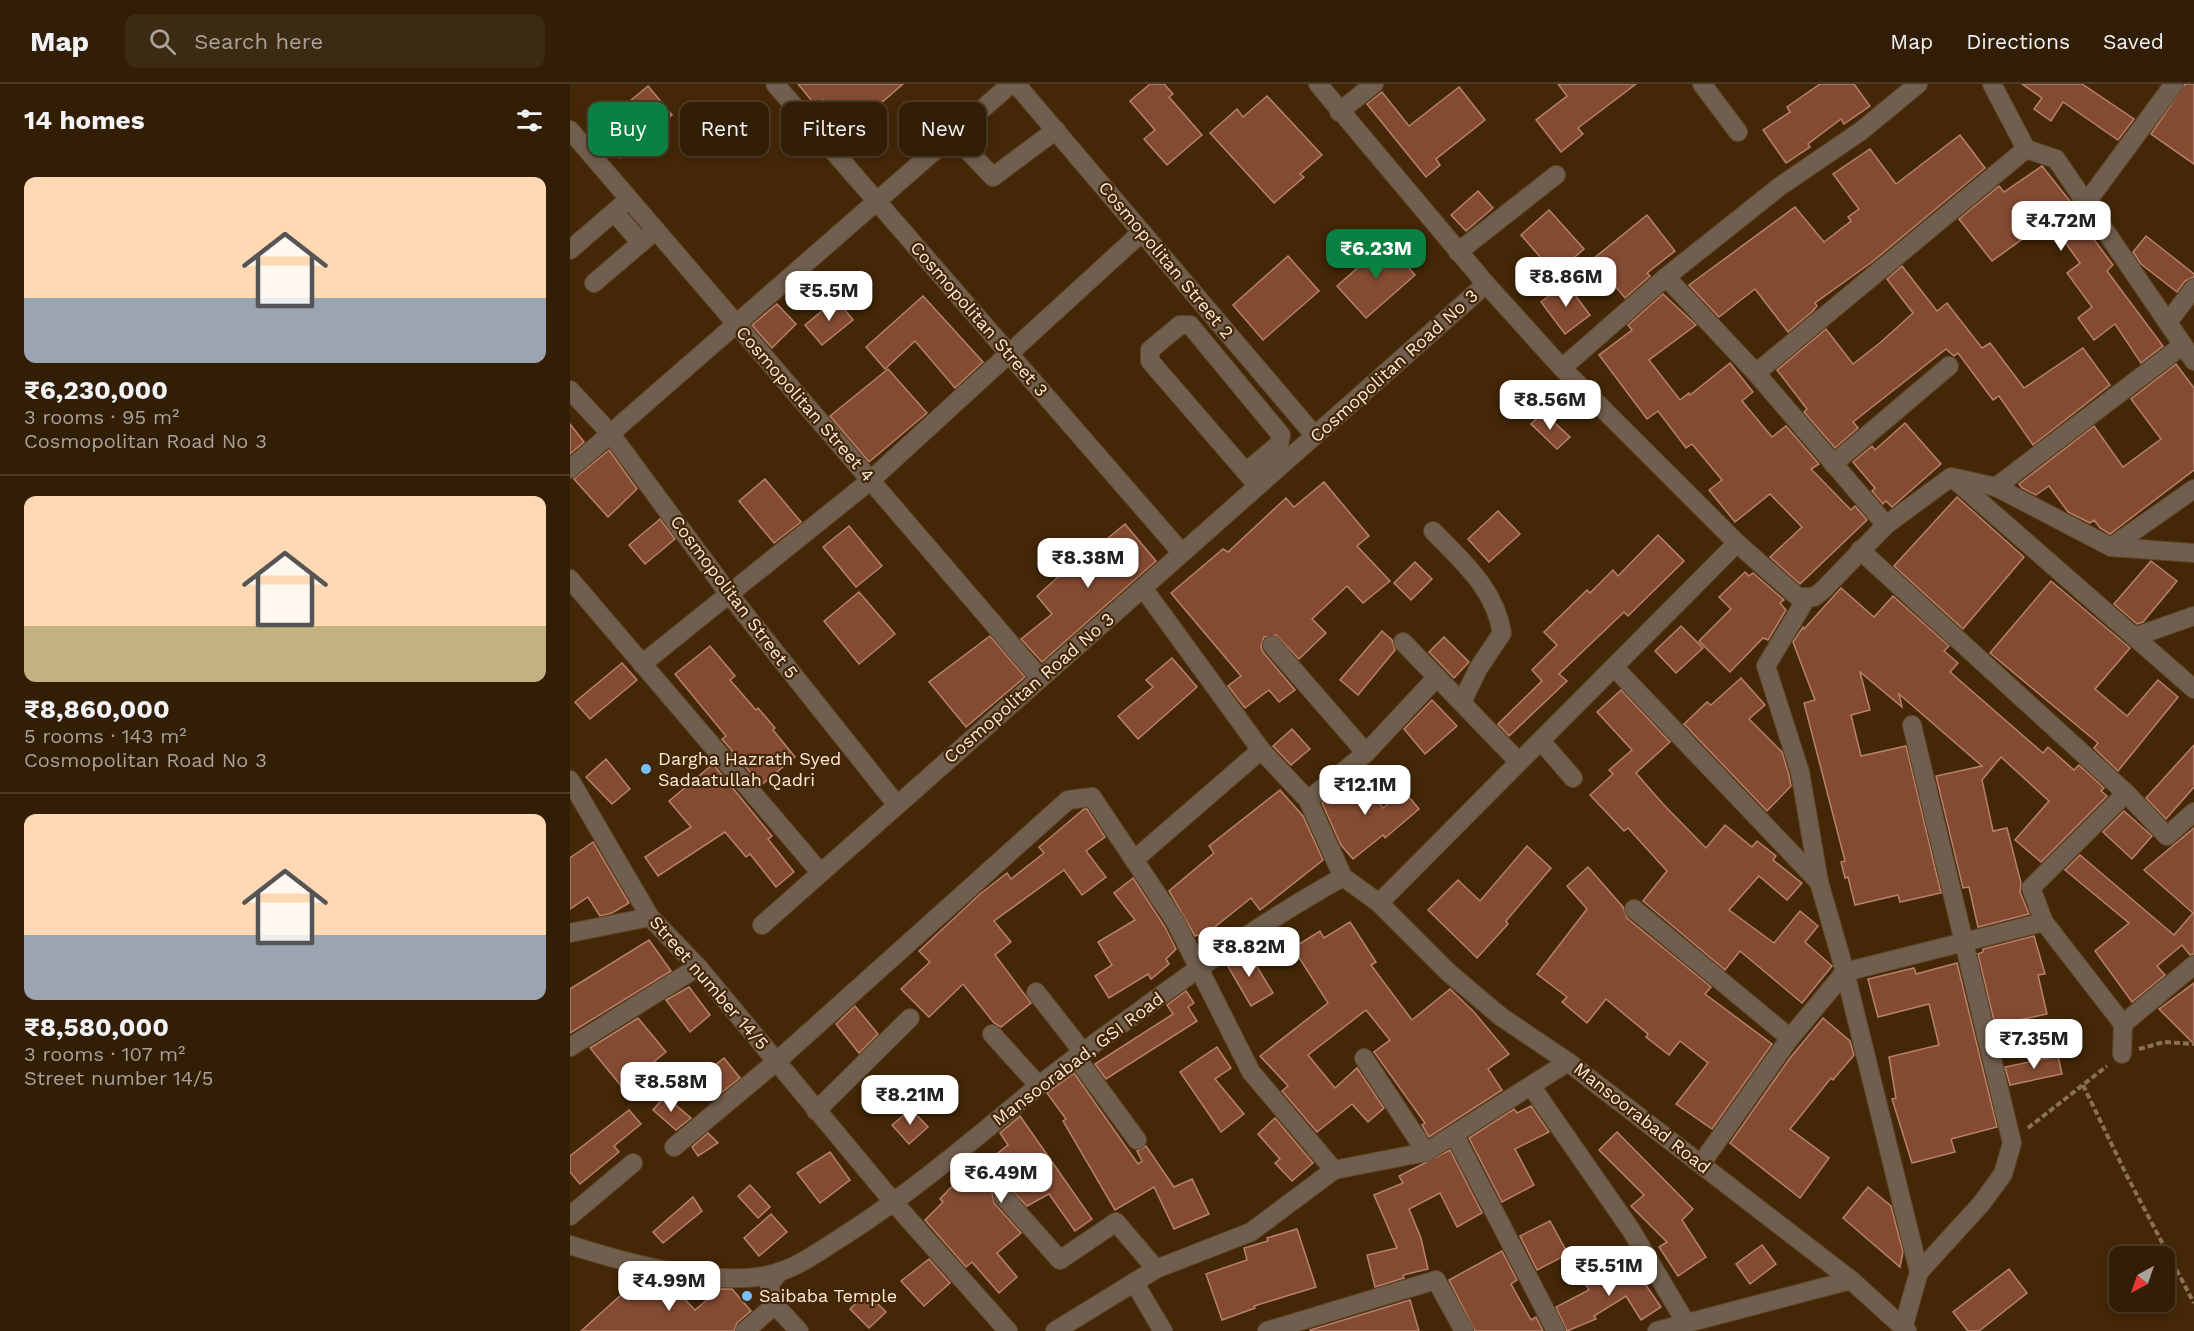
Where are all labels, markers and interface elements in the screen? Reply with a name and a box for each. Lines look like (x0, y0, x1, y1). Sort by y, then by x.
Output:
search box (125, 14, 545, 68)
text: Map (30, 25, 89, 58)
icon: search (146, 25, 179, 58)
text: Search here (194, 29, 323, 54)
text: Map (1890, 29, 1933, 54)
text: Directions (1966, 29, 2070, 54)
text: Saved (2103, 29, 2164, 54)
chip: Buy (588, 102, 668, 156)
chip: Rent (680, 102, 769, 156)
chip: Filters (781, 102, 887, 156)
chip: New (899, 102, 986, 156)
icon: filters (513, 104, 546, 137)
text: 14 homes (24, 105, 145, 135)
street label: Cosmopolitan Street 2 (1094, 177, 1238, 343)
pin: ₹4.72M (2012, 201, 2110, 252)
text: ₹4.72M (2026, 208, 2096, 232)
icon: home (231, 216, 339, 324)
pin: ₹6.23M (1327, 229, 1425, 280)
text: ₹6.23M (1340, 236, 1412, 260)
street label: Cosmopolitan Street 3 (906, 237, 1053, 401)
pin: ₹8.86M (1517, 257, 1615, 308)
text: ₹8.86M (1529, 264, 1603, 288)
pin: ₹5.5M (787, 271, 871, 322)
text: ₹5.5M (799, 278, 859, 302)
street label: Cosmopolitan Road No 3 (1305, 285, 1482, 447)
street label: Cosmopolitan Street 4 (732, 322, 879, 486)
text: ₹6,230,000 (24, 375, 168, 405)
pin: ₹8.56M (1501, 380, 1599, 431)
text: ₹8.56M (1514, 387, 1586, 411)
text: 3 rooms · 95 m² (24, 405, 179, 429)
text: Cosmopolitan Road No 3 (24, 429, 267, 453)
street label: Cosmopolitan Street 5 (666, 511, 803, 682)
icon: home (231, 535, 339, 643)
pin: ₹8.38M (1039, 538, 1137, 589)
text: ₹8.38M (1052, 545, 1124, 569)
street label: Cosmopolitan Road No 3 (939, 608, 1118, 767)
text: ₹8,860,000 (24, 694, 170, 724)
text: 5 rooms · 143 m² (24, 724, 187, 748)
text: Cosmopolitan Road No 3 (24, 748, 267, 772)
place label: Dargha Hazrath Syed Sadaatullah Qadri (658, 748, 841, 790)
marker: Dargha Hazrath Syed Sadaatullah Qadri (639, 762, 653, 776)
pin: ₹12.1M (1316, 765, 1414, 816)
text: ₹12.1M (1333, 772, 1397, 796)
icon: home (231, 853, 339, 961)
street label: Street number 14/5 (646, 911, 773, 1054)
pin: ₹8.82M (1200, 927, 1298, 978)
text: ₹8.82M (1212, 934, 1286, 958)
street label: Mansoorabad, GSI Road (988, 987, 1167, 1130)
text: ₹8,580,000 (24, 1012, 169, 1042)
pin: ₹7.35M (1985, 1019, 2083, 1070)
text: ₹7.35M (1999, 1026, 2069, 1050)
text: 3 rooms · 107 m² (24, 1042, 185, 1066)
street label: Mansoorabad Road (1570, 1058, 1715, 1178)
pin: ₹8.58M (622, 1062, 720, 1113)
text: Street number 14/5 (24, 1066, 213, 1090)
text: ₹8.58M (635, 1069, 707, 1093)
pin: ₹8.21M (861, 1075, 959, 1126)
text: ₹8.21M (875, 1082, 945, 1106)
pin: ₹6.49M (952, 1153, 1050, 1204)
text: ₹6.49M (964, 1160, 1038, 1184)
pin: ₹5.51M (1560, 1246, 1658, 1297)
north arrow (2109, 1246, 2175, 1312)
map controls (2109, 1246, 2175, 1312)
text: ₹5.51M (1575, 1253, 1643, 1277)
pin: ₹4.99M (620, 1261, 718, 1312)
text: ₹4.99M (632, 1268, 706, 1292)
place label: Saibaba Temple (759, 1285, 897, 1306)
marker: Saibaba Temple (740, 1289, 754, 1303)

